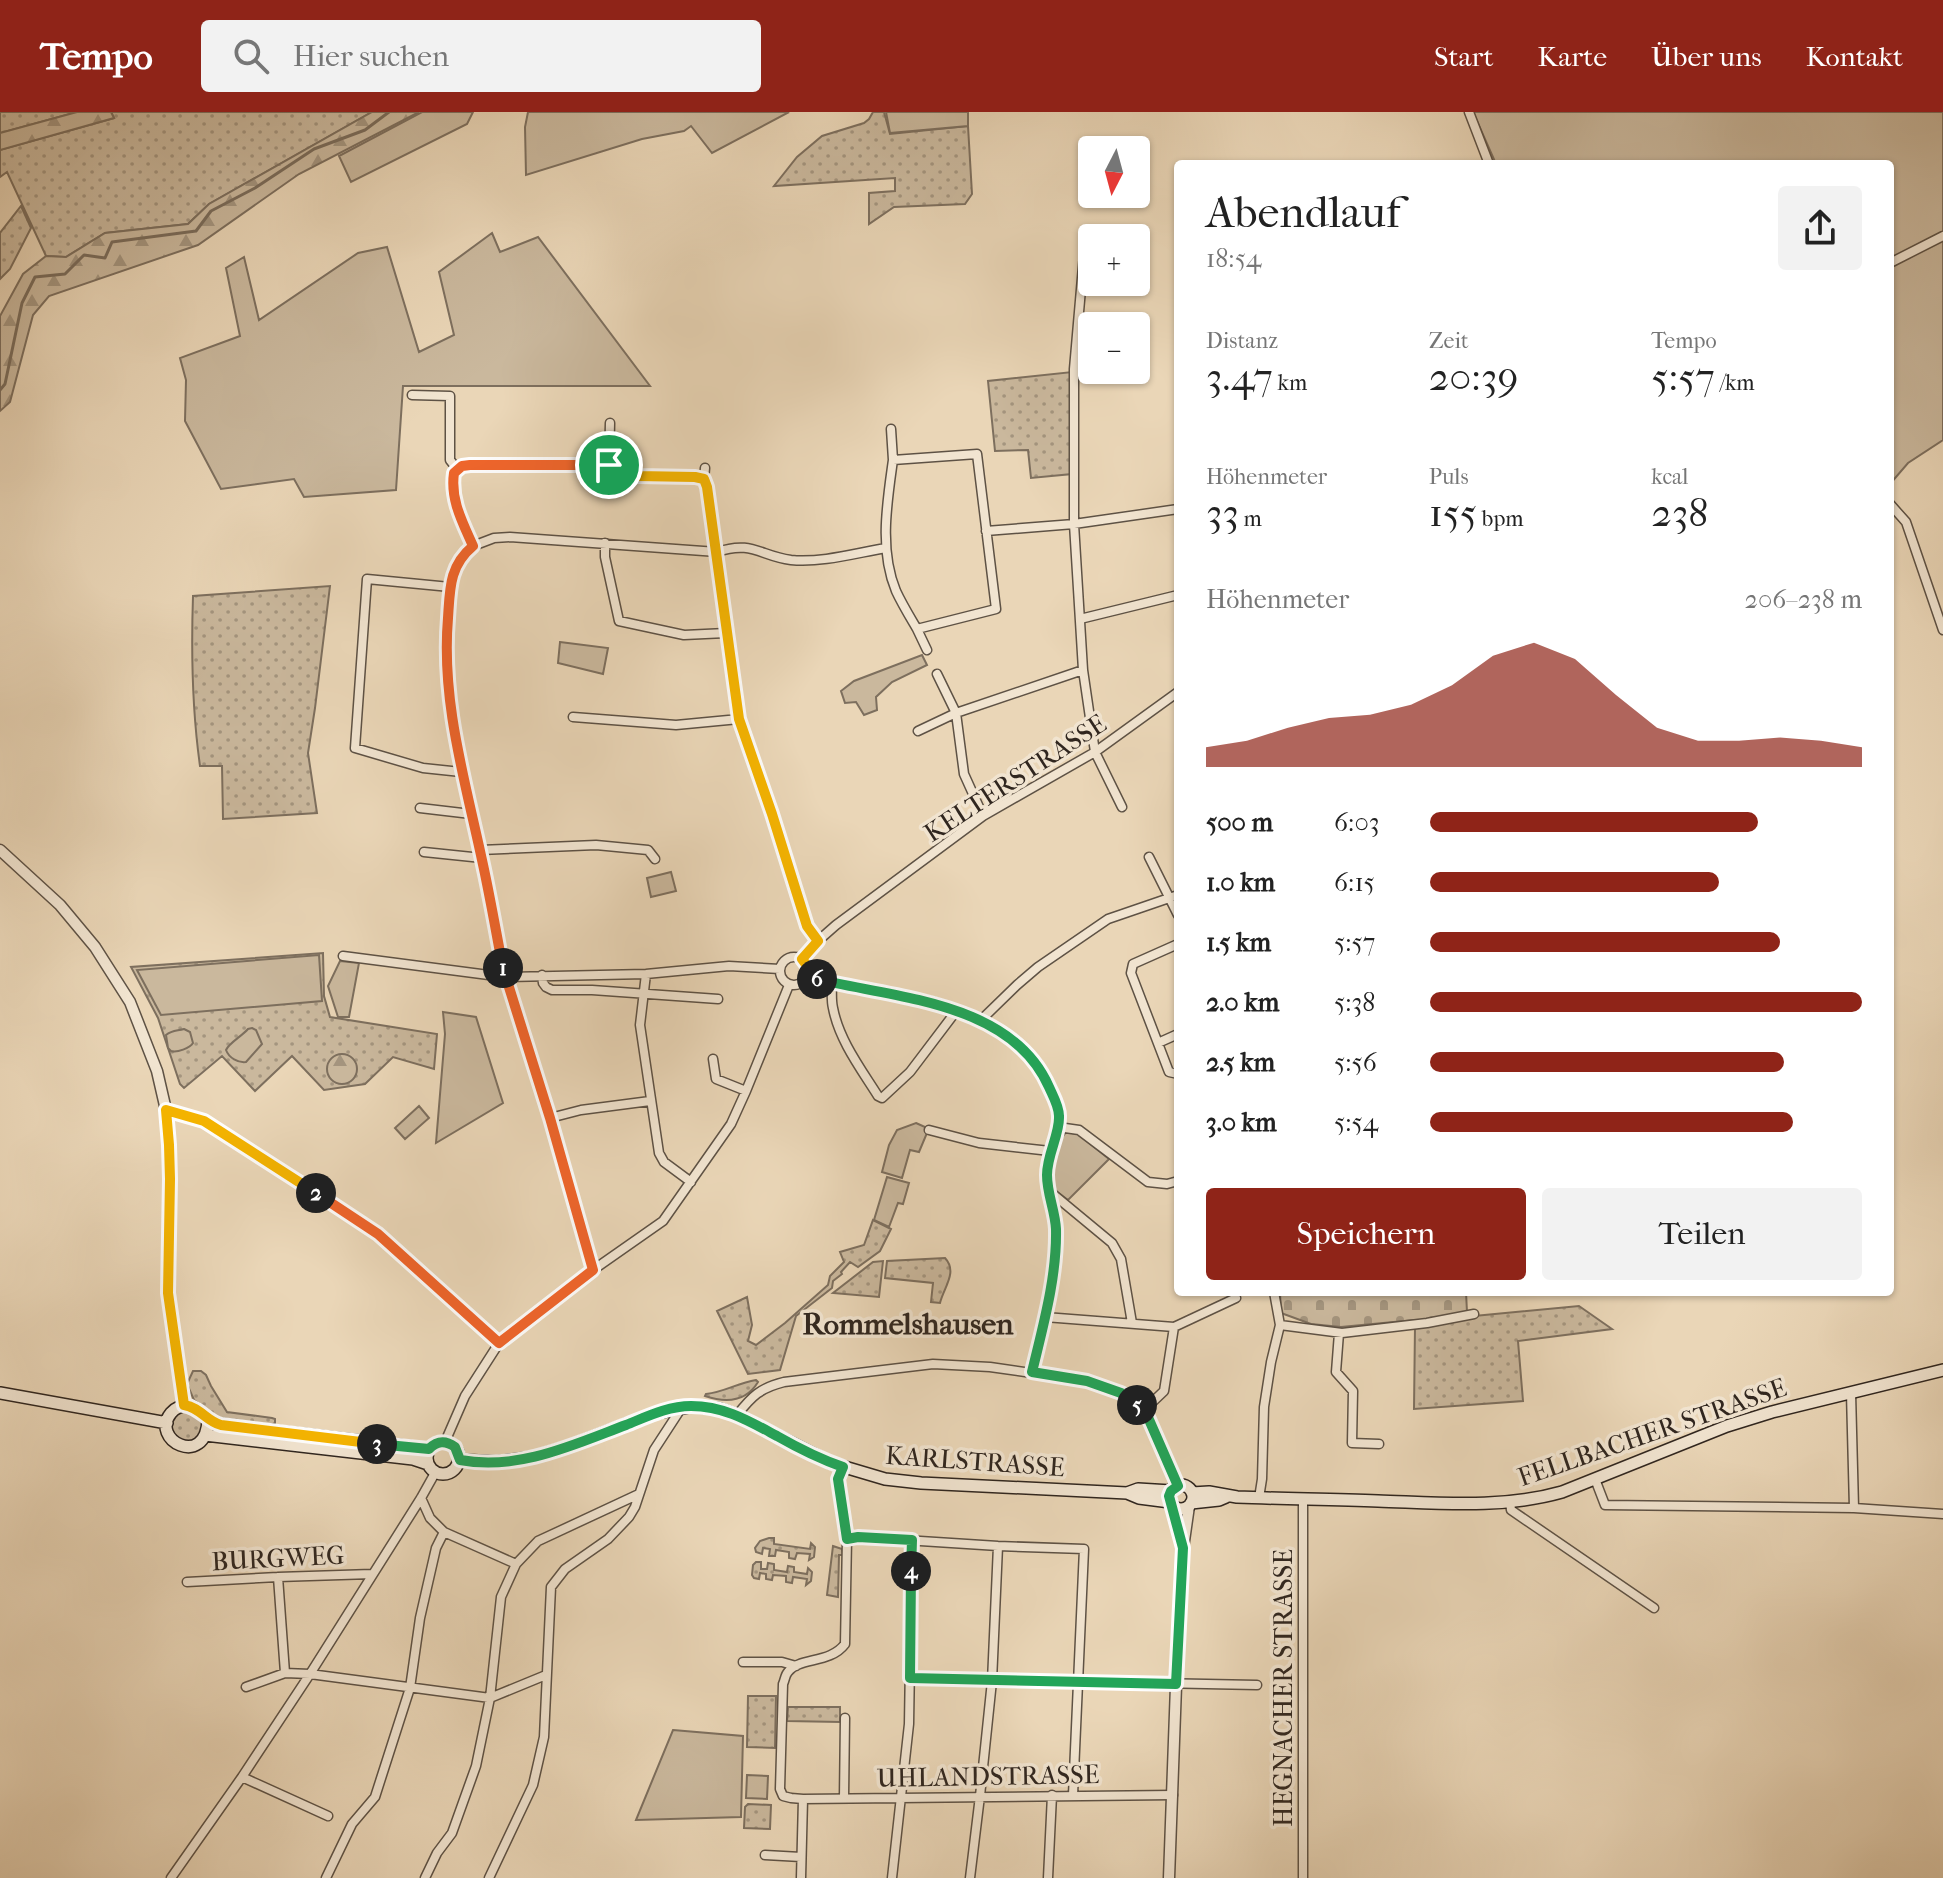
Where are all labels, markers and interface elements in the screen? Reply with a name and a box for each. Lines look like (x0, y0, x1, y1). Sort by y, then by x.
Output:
search box (201, 20, 761, 92)
text: Tempo (40, 34, 153, 79)
icon: search (229, 34, 273, 78)
text: Hier suchen (293, 39, 449, 74)
text: Start (1434, 40, 1494, 73)
text: Karte (1538, 40, 1607, 73)
text: Über uns (1651, 40, 1762, 73)
text: Kontakt (1806, 40, 1903, 73)
north arrow (1078, 136, 1150, 208)
map controls (1078, 136, 1150, 384)
button: share (1778, 186, 1862, 270)
text: Abendlauf (1206, 187, 1400, 238)
button: + (1078, 224, 1150, 296)
text: 18:54 (1206, 243, 1261, 274)
button: − (1078, 312, 1150, 384)
text: Distanz (1206, 328, 1278, 354)
text: Zeit (1429, 328, 1469, 354)
text: Tempo (1651, 328, 1717, 354)
text: 3.47 (1206, 354, 1273, 400)
text: 20:39 (1429, 354, 1518, 400)
text: 5:57 (1651, 354, 1715, 400)
text: km (1273, 370, 1307, 396)
text: /km (1715, 370, 1755, 396)
pin (575, 431, 643, 499)
icon: arrive (587, 443, 631, 487)
text: Höhenmeter (1206, 464, 1327, 490)
text: Puls (1429, 464, 1469, 490)
text: kcal (1651, 464, 1688, 490)
text: 33 (1206, 490, 1239, 536)
text: 155 (1429, 490, 1477, 536)
text: 238 (1651, 490, 1708, 536)
text: m (1239, 506, 1262, 532)
text: bpm (1477, 506, 1524, 532)
text: Höhenmeter (1206, 584, 1349, 615)
text: 206–238 m (1745, 584, 1862, 615)
street label: KELTERSTRASSE (918, 708, 1112, 849)
text: 500 m (1206, 807, 1273, 838)
text: 6:03 (1334, 807, 1379, 838)
text: 1.0 km (1206, 867, 1275, 898)
text: 6:15 (1334, 867, 1375, 898)
text: 1.5 km (1206, 927, 1271, 958)
text: 5:57 (1334, 927, 1375, 958)
pin: 1 (483, 948, 523, 988)
text: 1 (499, 955, 507, 981)
pin: 6 (797, 959, 837, 999)
text: 6 (811, 966, 823, 992)
text: 2.0 km (1206, 987, 1279, 1018)
text: 5:38 (1334, 987, 1375, 1018)
text: 2.5 km (1206, 1047, 1275, 1078)
text: 5:56 (1334, 1047, 1377, 1078)
text: 3.0 km (1206, 1107, 1277, 1138)
text: 5:54 (1334, 1107, 1378, 1138)
pin: 2 (296, 1173, 336, 1213)
text: 2 (310, 1180, 322, 1206)
button: Speichern (1206, 1188, 1526, 1280)
button: Teilen (1542, 1188, 1862, 1280)
district label: Rommelshausen (802, 1307, 1014, 1342)
street label: FELLBACHER STRASSE (1514, 1372, 1791, 1493)
pin: 5 (1117, 1385, 1157, 1425)
text: 5 (1132, 1392, 1142, 1418)
pin: 3 (357, 1424, 397, 1464)
text: 3 (372, 1431, 382, 1457)
street label: KARLSTRASSE (884, 1440, 1066, 1483)
street label: BURGWEG (211, 1540, 345, 1577)
street label: HEGNACHER STRASSE (1268, 1549, 1299, 1827)
pin: 4 (891, 1551, 931, 1591)
text: 4 (905, 1558, 918, 1584)
street label: UHLANDSTRASSE (876, 1759, 1100, 1794)

